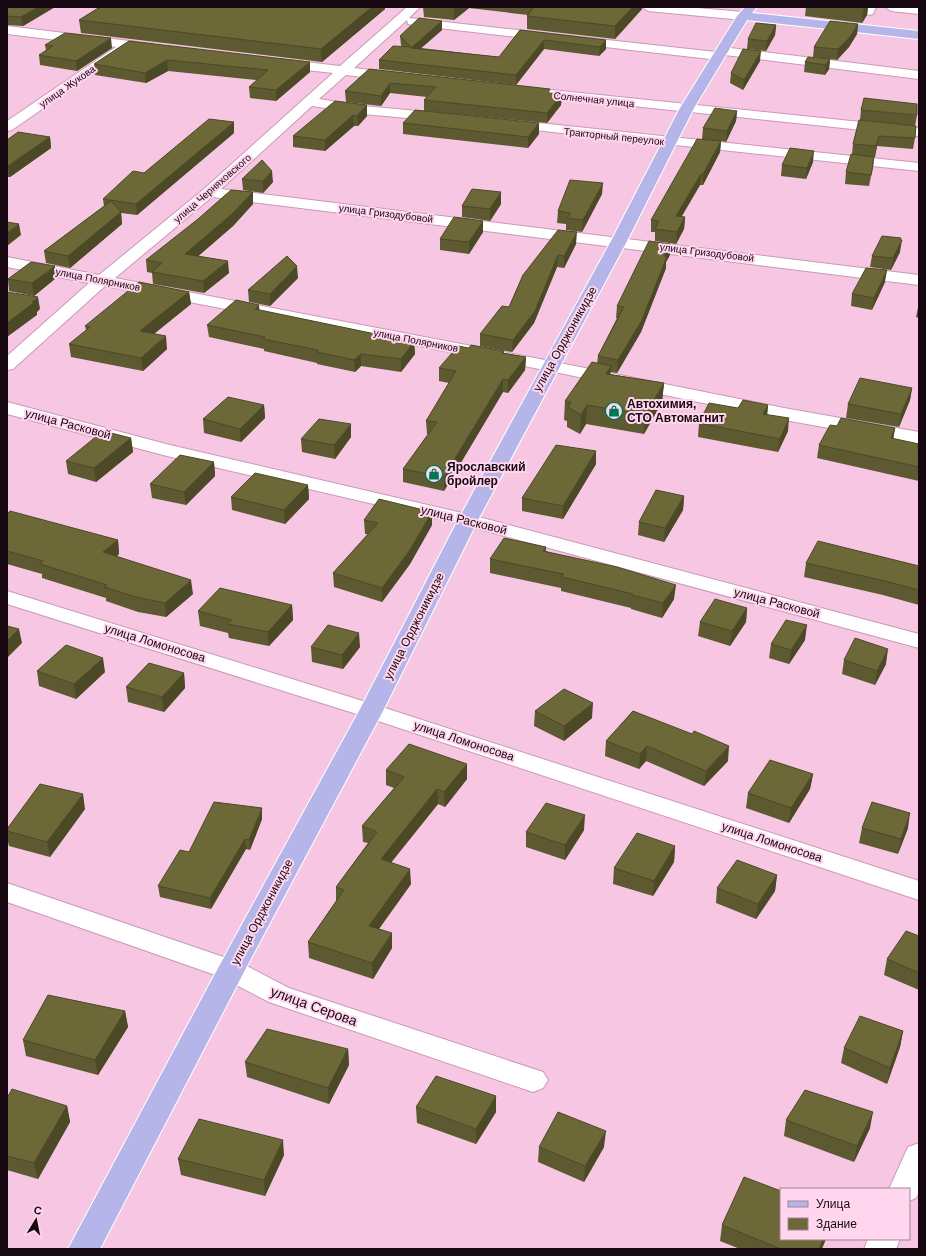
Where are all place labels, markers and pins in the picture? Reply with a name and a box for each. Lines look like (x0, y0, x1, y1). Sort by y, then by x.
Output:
place label: Автохимия, СТО Автомагнит (627, 397, 725, 425)
shop icon: Автохимия, СТО Автомагнит (604, 401, 624, 421)
place label: Ярославский бройлер (447, 460, 526, 488)
shop icon: Ярославский бройлер (424, 464, 444, 484)

